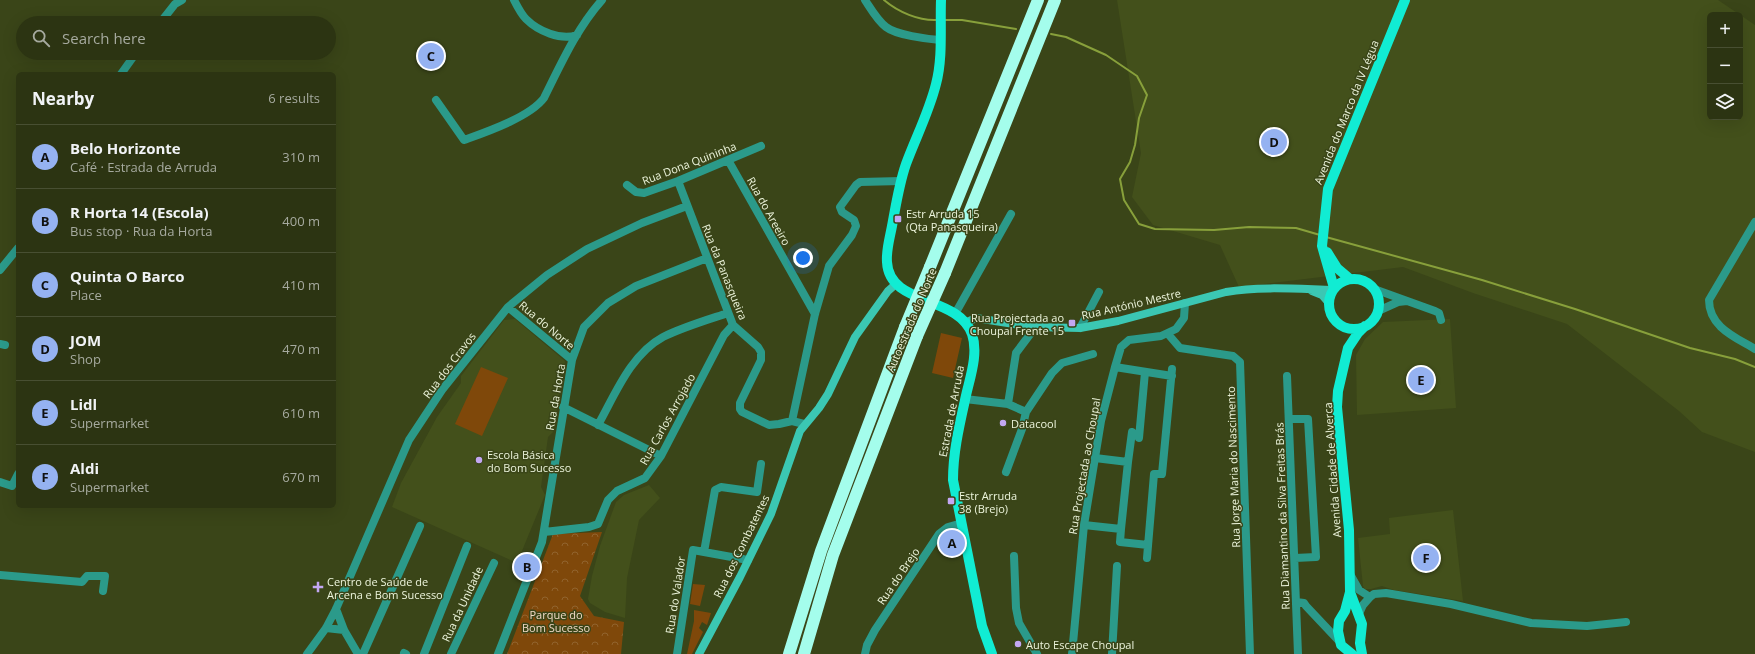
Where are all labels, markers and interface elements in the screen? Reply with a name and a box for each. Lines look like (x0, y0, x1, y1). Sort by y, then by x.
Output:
map controls (1707, 12, 1743, 120)
button: + (1707, 12, 1743, 48)
search box (16, 16, 336, 60)
icon: search (30, 27, 52, 49)
text: Search here (62, 28, 146, 48)
street label: Avenida do Marco da IV Légua (1310, 38, 1382, 186)
pin: C (418, 41, 444, 71)
button: − (1707, 48, 1743, 84)
button: layers (1707, 84, 1743, 120)
text: Nearby (32, 87, 94, 110)
text: 6 results (268, 89, 320, 107)
pin: D (1261, 127, 1287, 157)
text: Belo Horizonte (70, 138, 181, 158)
street label: Rua Dona Quininha (640, 138, 738, 188)
text: A (41, 148, 49, 166)
text: 310 m (282, 148, 320, 166)
text: Café · Estrada de Arruda (70, 158, 217, 176)
street label: Rua do Areeiro (744, 174, 794, 248)
text: R Horta 14 (Escola) (70, 202, 209, 222)
place label: Estr Arruda 15 (Qta Panasqueira) (906, 206, 998, 234)
text: B (41, 212, 49, 230)
text: 400 m (282, 212, 320, 230)
marker: Estr Arruda 15 (Qta Panasqueira) (893, 214, 903, 224)
text: Bus stop · Rua da Horta (70, 222, 212, 240)
street label: Rua da Panasqueira (699, 222, 751, 322)
your location (793, 248, 813, 268)
text: Quinta O Barco (70, 266, 185, 286)
street label: Autoestrada do Norte (882, 266, 940, 374)
text: C (41, 276, 49, 294)
text: 410 m (282, 276, 320, 294)
street label: Rua António Mestre (1080, 285, 1182, 323)
text: Place (70, 286, 102, 304)
street label: Rua do Norte (516, 297, 578, 353)
place label: Rua Projectada ao Choupal Frente 15 (970, 310, 1064, 338)
marker: Rua Projectada ao Choupal Frente 15 (1067, 318, 1077, 328)
street label: Rua dos Cravos (419, 329, 479, 401)
text: JOM (70, 330, 101, 350)
text: D (40, 340, 50, 358)
text: 470 m (282, 340, 320, 358)
text: Shop (70, 350, 101, 368)
street label: Rua da Horta (542, 362, 568, 432)
street label: Estrada de Arruda (935, 364, 967, 458)
pin: E (1408, 365, 1434, 395)
street label: Rua Carlos Arrojado (636, 370, 699, 467)
street label: Rua Jorge Maria do Nascimento (1223, 386, 1243, 548)
text: Lidl (70, 394, 97, 414)
street label: Rua Projectada ao Choupal (1065, 397, 1103, 535)
street label: Avenida Cidade de Alverca (1320, 402, 1344, 538)
text: E (41, 404, 49, 422)
text: 610 m (282, 404, 320, 422)
text: Supermarket (70, 414, 149, 432)
place label: Datacool (1011, 416, 1056, 431)
marker: Datacool (998, 418, 1008, 428)
street label: Rua Diamantino da Silva Freitas Brás (1271, 422, 1293, 610)
place label: Escola Básica do Bom Sucesso (487, 447, 572, 475)
marker: Escola Básica do Bom Sucesso (474, 455, 484, 465)
text: Aldi (70, 458, 99, 478)
text: F (41, 468, 49, 486)
text: 670 m (282, 468, 320, 486)
text: Supermarket (70, 478, 149, 496)
place label: Estr Arruda 38 (Brejo) (959, 488, 1017, 516)
street label: Rua dos Combatentes (710, 492, 772, 600)
marker: Estr Arruda 38 (Brejo) (946, 496, 956, 506)
pin: A (939, 528, 965, 558)
pin: F (1413, 543, 1439, 573)
street label: Rua do Brejo (873, 544, 923, 608)
pin: B (514, 552, 540, 582)
street label: Rua do Valador (661, 555, 689, 635)
street label: Rua da Unidade (438, 564, 486, 644)
place label: Centro de Saúde de Arcena e Bom Sucesso (327, 574, 443, 602)
marker: Centro de Saúde de Arcena e Bom Sucesso (312, 581, 324, 593)
park label: Parque do Bom Sucesso (522, 607, 590, 635)
place label: Auto Escape Choupal (1026, 637, 1134, 652)
marker: Auto Escape Choupal (1013, 639, 1023, 649)

